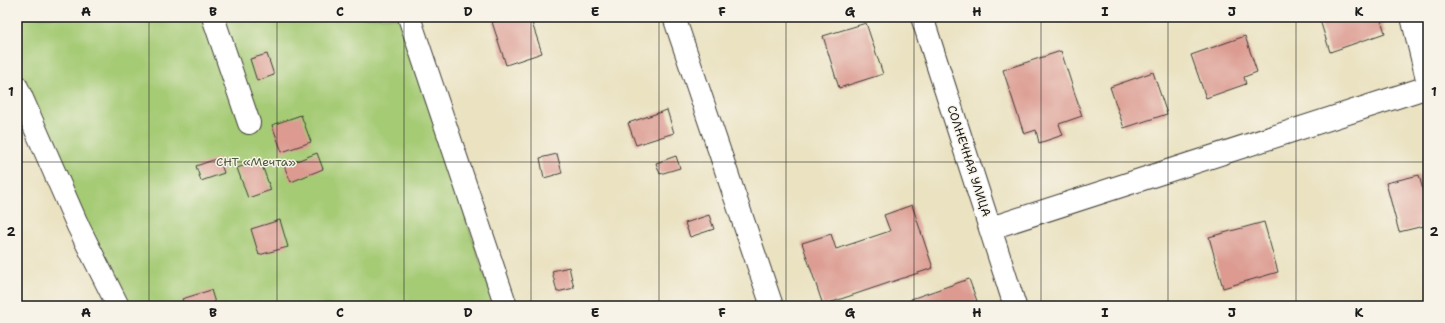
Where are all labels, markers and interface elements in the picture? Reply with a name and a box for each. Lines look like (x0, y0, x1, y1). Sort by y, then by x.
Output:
text: A (81, 3, 91, 20)
text: B (209, 3, 217, 20)
text: C (336, 3, 344, 20)
text: D (463, 3, 473, 20)
text: E (591, 3, 600, 20)
text: F (718, 3, 726, 20)
text: G (845, 3, 856, 20)
text: H (972, 3, 982, 20)
text: I (1101, 3, 1109, 20)
text: J (1228, 3, 1236, 20)
text: K (1355, 3, 1364, 20)
text: 1 (8, 83, 14, 100)
text: 1 (1431, 83, 1437, 100)
street label: СОЛНЕЧНАЯ УЛИЦА (943, 103, 995, 219)
park label: СНТ «Мечта» (216, 154, 296, 170)
text: 2 (6, 223, 16, 240)
text: 2 (1429, 223, 1439, 240)
text: A (81, 304, 91, 321)
text: B (209, 304, 217, 321)
text: C (336, 304, 344, 321)
text: D (463, 304, 473, 321)
text: E (591, 304, 600, 321)
text: F (718, 304, 726, 321)
text: G (845, 304, 856, 321)
text: H (972, 304, 982, 321)
text: I (1101, 304, 1109, 321)
text: J (1228, 304, 1236, 321)
text: K (1355, 304, 1364, 321)

